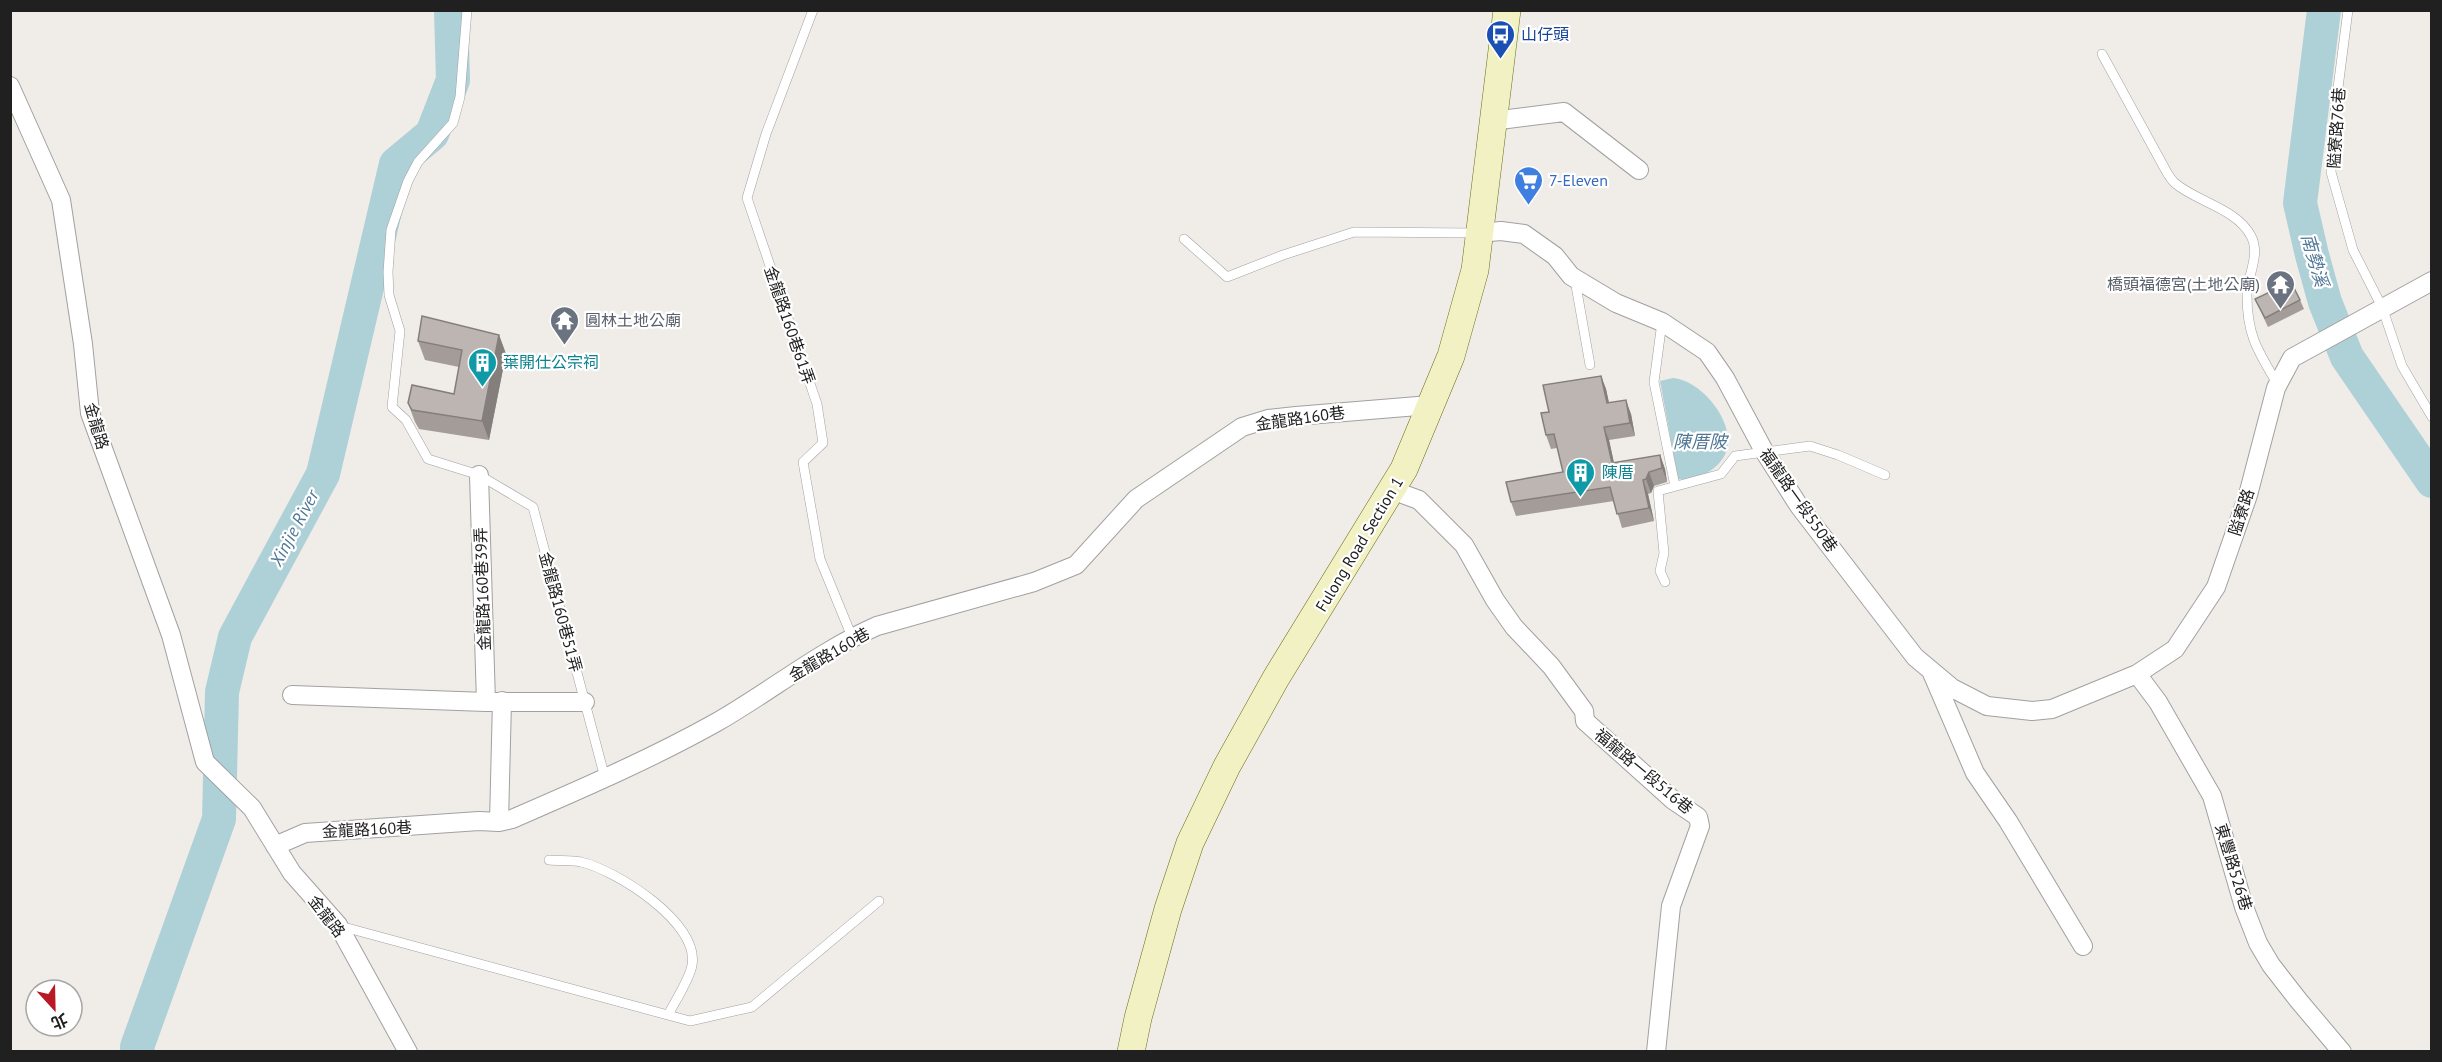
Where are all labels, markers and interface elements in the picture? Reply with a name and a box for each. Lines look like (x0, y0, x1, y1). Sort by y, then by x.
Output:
bus stop icon: 山仔頭 (1484, 18, 1516, 60)
place label: 山仔頭 (1521, 24, 1569, 44)
street label: 隘寮路76巷 (2323, 87, 2349, 169)
supermarket icon: 7-Eleven (1512, 164, 1544, 206)
place label: 7-Eleven (1549, 170, 1608, 190)
water label: 南勢溪 (2297, 231, 2334, 292)
street label: 金龍路160巷61弄 (760, 263, 820, 387)
temple icon: 橋頭福德宮(土地公廟) (2265, 268, 2297, 310)
place label: 橋頭福德宮(土地公廟) (2107, 274, 2260, 294)
temple icon: 圓林土地公廟 (548, 304, 580, 346)
place label: 圓林土地公廟 (585, 310, 681, 330)
building icon: 葉開仕公宗祠 (466, 346, 498, 388)
place label: 葉開仕公宗祠 (503, 352, 599, 372)
street label: 金龍路 (81, 400, 113, 452)
street label: 金龍路160巷 (1254, 402, 1346, 434)
water label: 陳厝陂 (1673, 430, 1730, 453)
street label: 福龍路一段550巷 (1756, 444, 1842, 556)
building icon: 陳厝 (1565, 456, 1597, 498)
place label: 陳厝 (1602, 462, 1634, 482)
street label: Fulong Road Section 1 (1311, 473, 1407, 615)
water label: Xinjie River (264, 485, 324, 571)
street label: 隘寮路 (2224, 486, 2258, 538)
street label: 金龍路160巷39弄 (470, 527, 494, 651)
street label: 金龍路160巷51弄 (535, 550, 587, 674)
street label: 金龍路160巷 (785, 623, 873, 685)
street label: 福龍路一段516巷 (1591, 724, 1697, 818)
street label: 金龍路160巷 (321, 817, 413, 841)
street label: 東豐路526巷 (2211, 821, 2257, 913)
street label: 金龍路 (304, 891, 350, 941)
north arrow (24, 978, 84, 1038)
text: 北 (48, 1010, 71, 1034)

